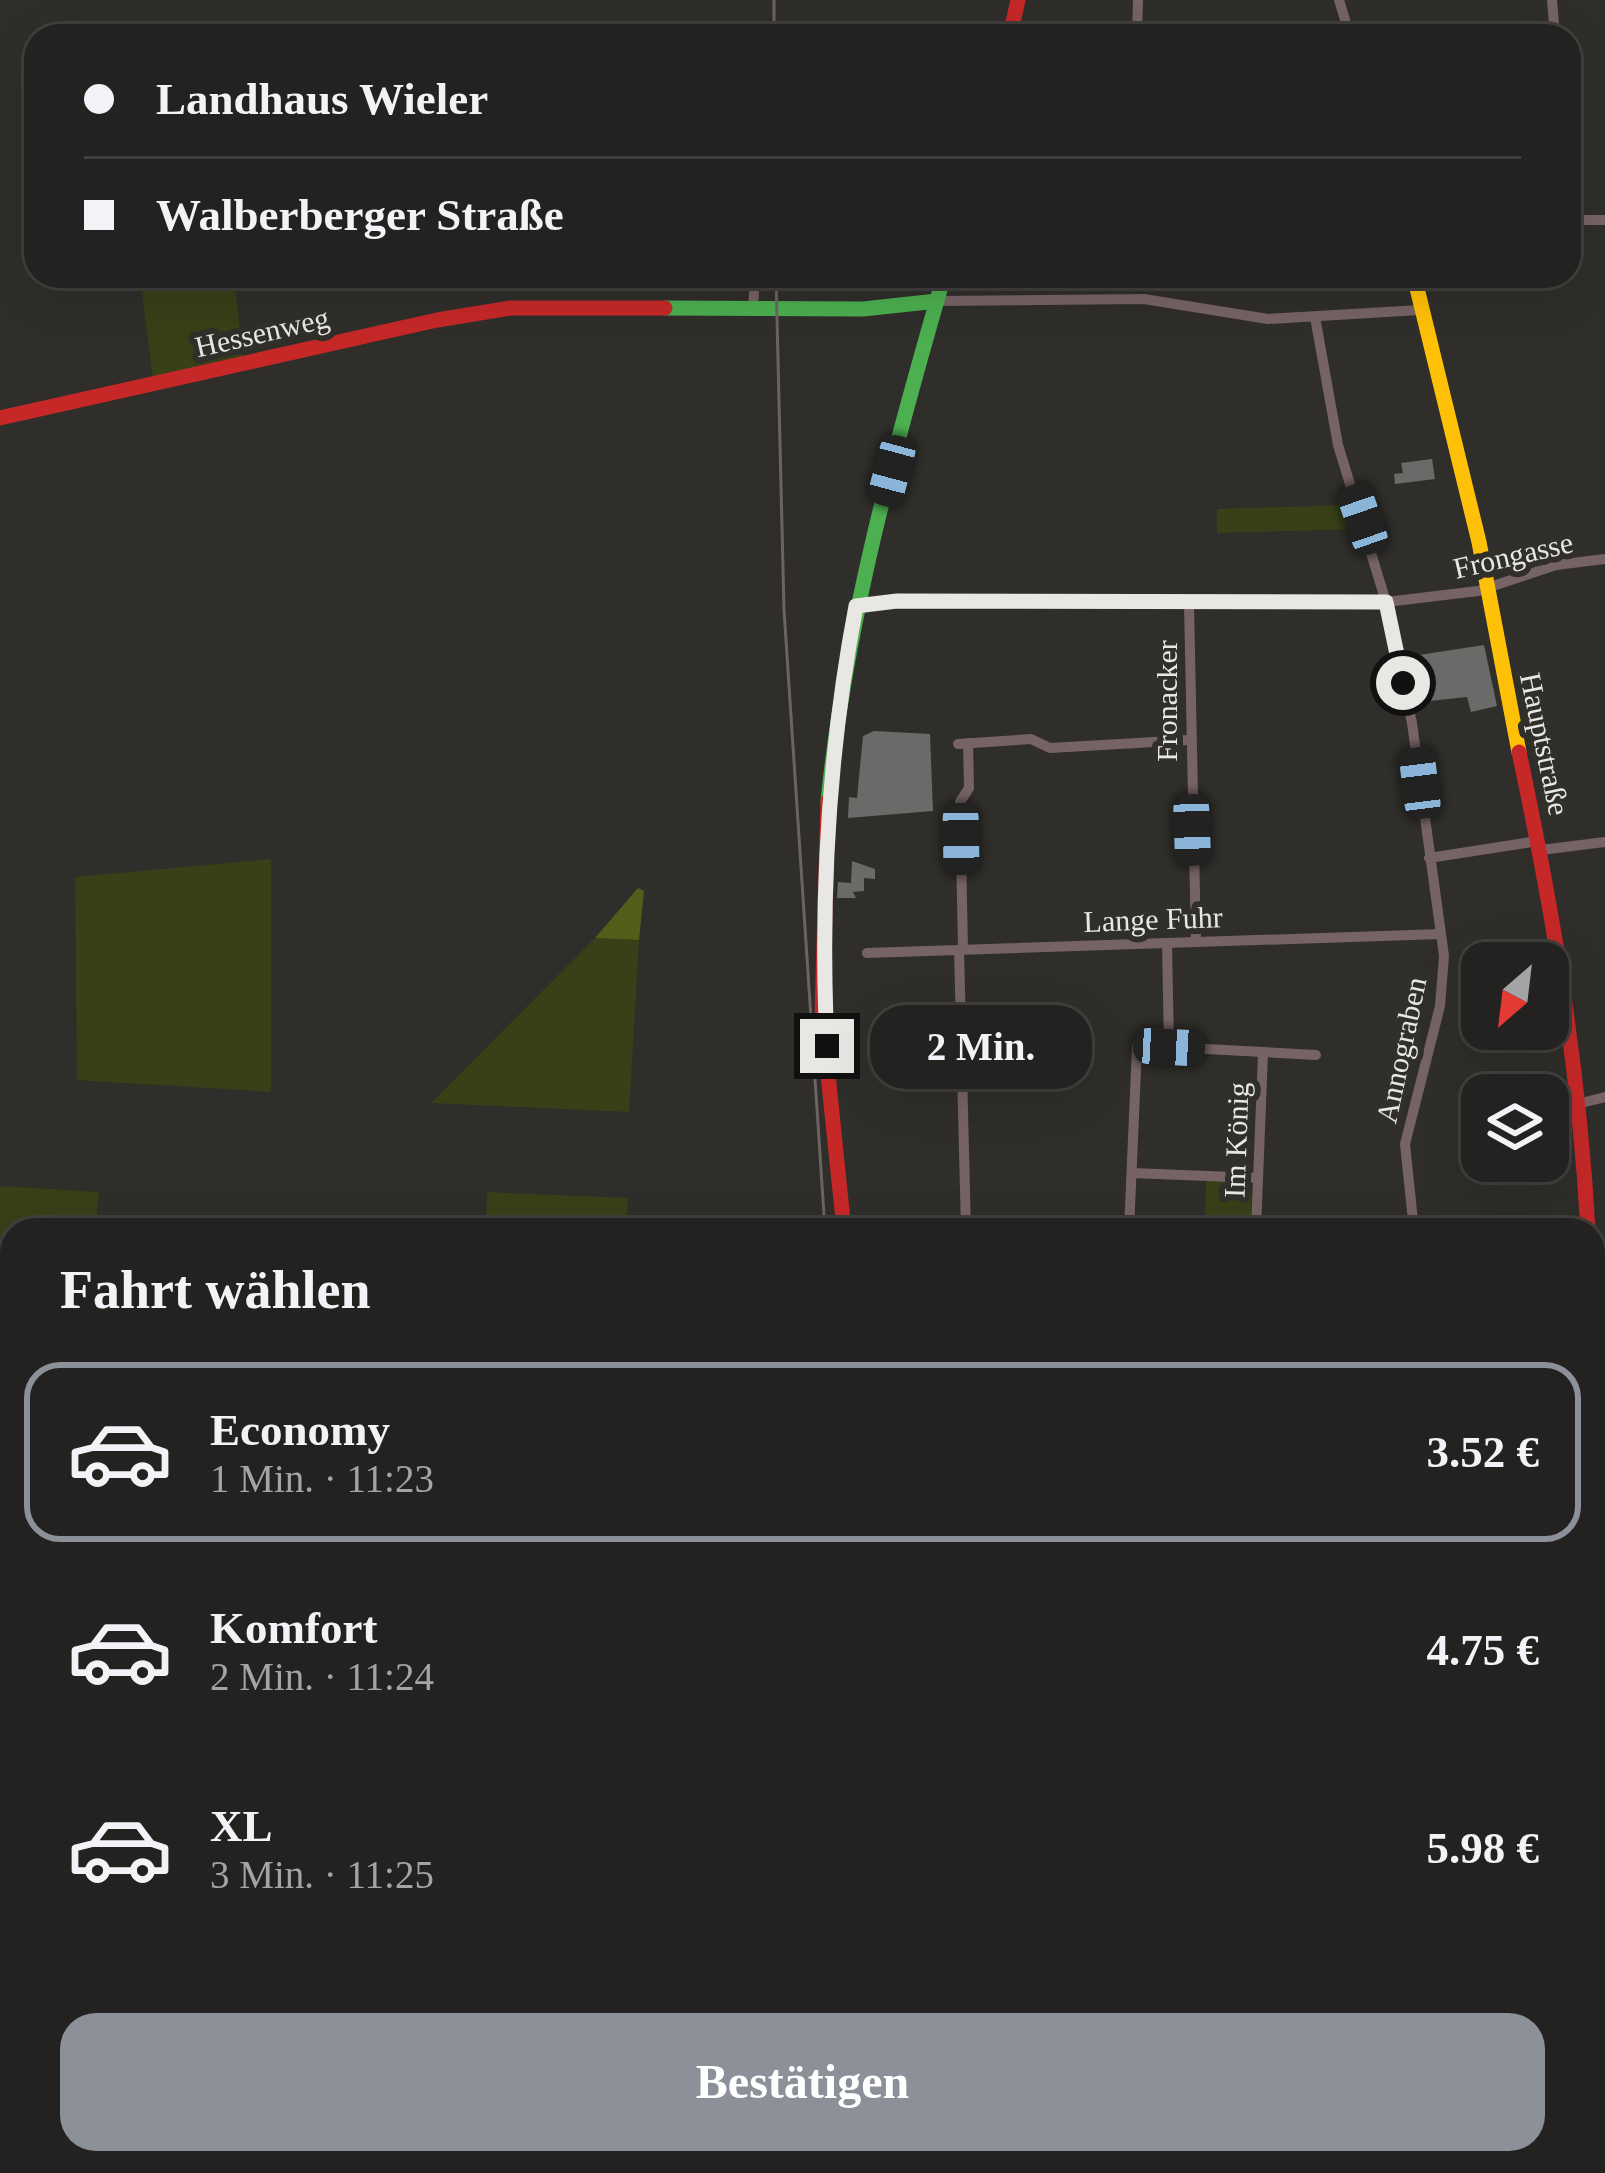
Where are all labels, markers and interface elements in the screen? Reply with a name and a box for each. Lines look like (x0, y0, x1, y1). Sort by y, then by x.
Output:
text: Landhaus Wieler (156, 74, 488, 124)
text: Walberberger Straße (156, 190, 564, 240)
street label: Hessenweg (192, 301, 332, 363)
car (865, 432, 919, 510)
car (1334, 479, 1392, 559)
street label: Frongasse (1450, 525, 1576, 585)
street label: Fronacker (1150, 640, 1183, 762)
route start (1376, 656, 1430, 710)
street label: Hauptstraße (1514, 670, 1576, 818)
car (1398, 745, 1442, 821)
car (1173, 793, 1211, 867)
car (942, 803, 980, 875)
street label: Lange Fuhr (1083, 900, 1223, 938)
north arrow (1461, 942, 1569, 1050)
map controls (1461, 942, 1569, 1182)
street label: Annograben (1369, 974, 1433, 1126)
callout: 2 Min. (869, 1004, 1091, 1088)
route end (800, 1019, 854, 1073)
text: 2 Min. (927, 1025, 1035, 1068)
car (1132, 1027, 1206, 1067)
button: layers (1461, 1074, 1569, 1182)
street label: Im König (1217, 1082, 1255, 1198)
text: Fahrt wählen (60, 1260, 371, 1320)
icon: car (66, 1398, 174, 1506)
text: Economy (210, 1405, 390, 1455)
text: 3.52 € (1427, 1427, 1539, 1477)
text: 1 Min. · 11:23 (210, 1457, 434, 1500)
icon: car (66, 1596, 174, 1704)
text: Komfort (210, 1603, 377, 1653)
text: 4.75 € (1427, 1625, 1539, 1675)
text: 2 Min. · 11:24 (210, 1655, 434, 1698)
icon: car (66, 1794, 174, 1902)
text: XL (210, 1801, 273, 1851)
text: 5.98 € (1427, 1823, 1539, 1873)
text: 3 Min. · 11:25 (210, 1853, 434, 1896)
button: Bestätigen (60, 2013, 1545, 2151)

